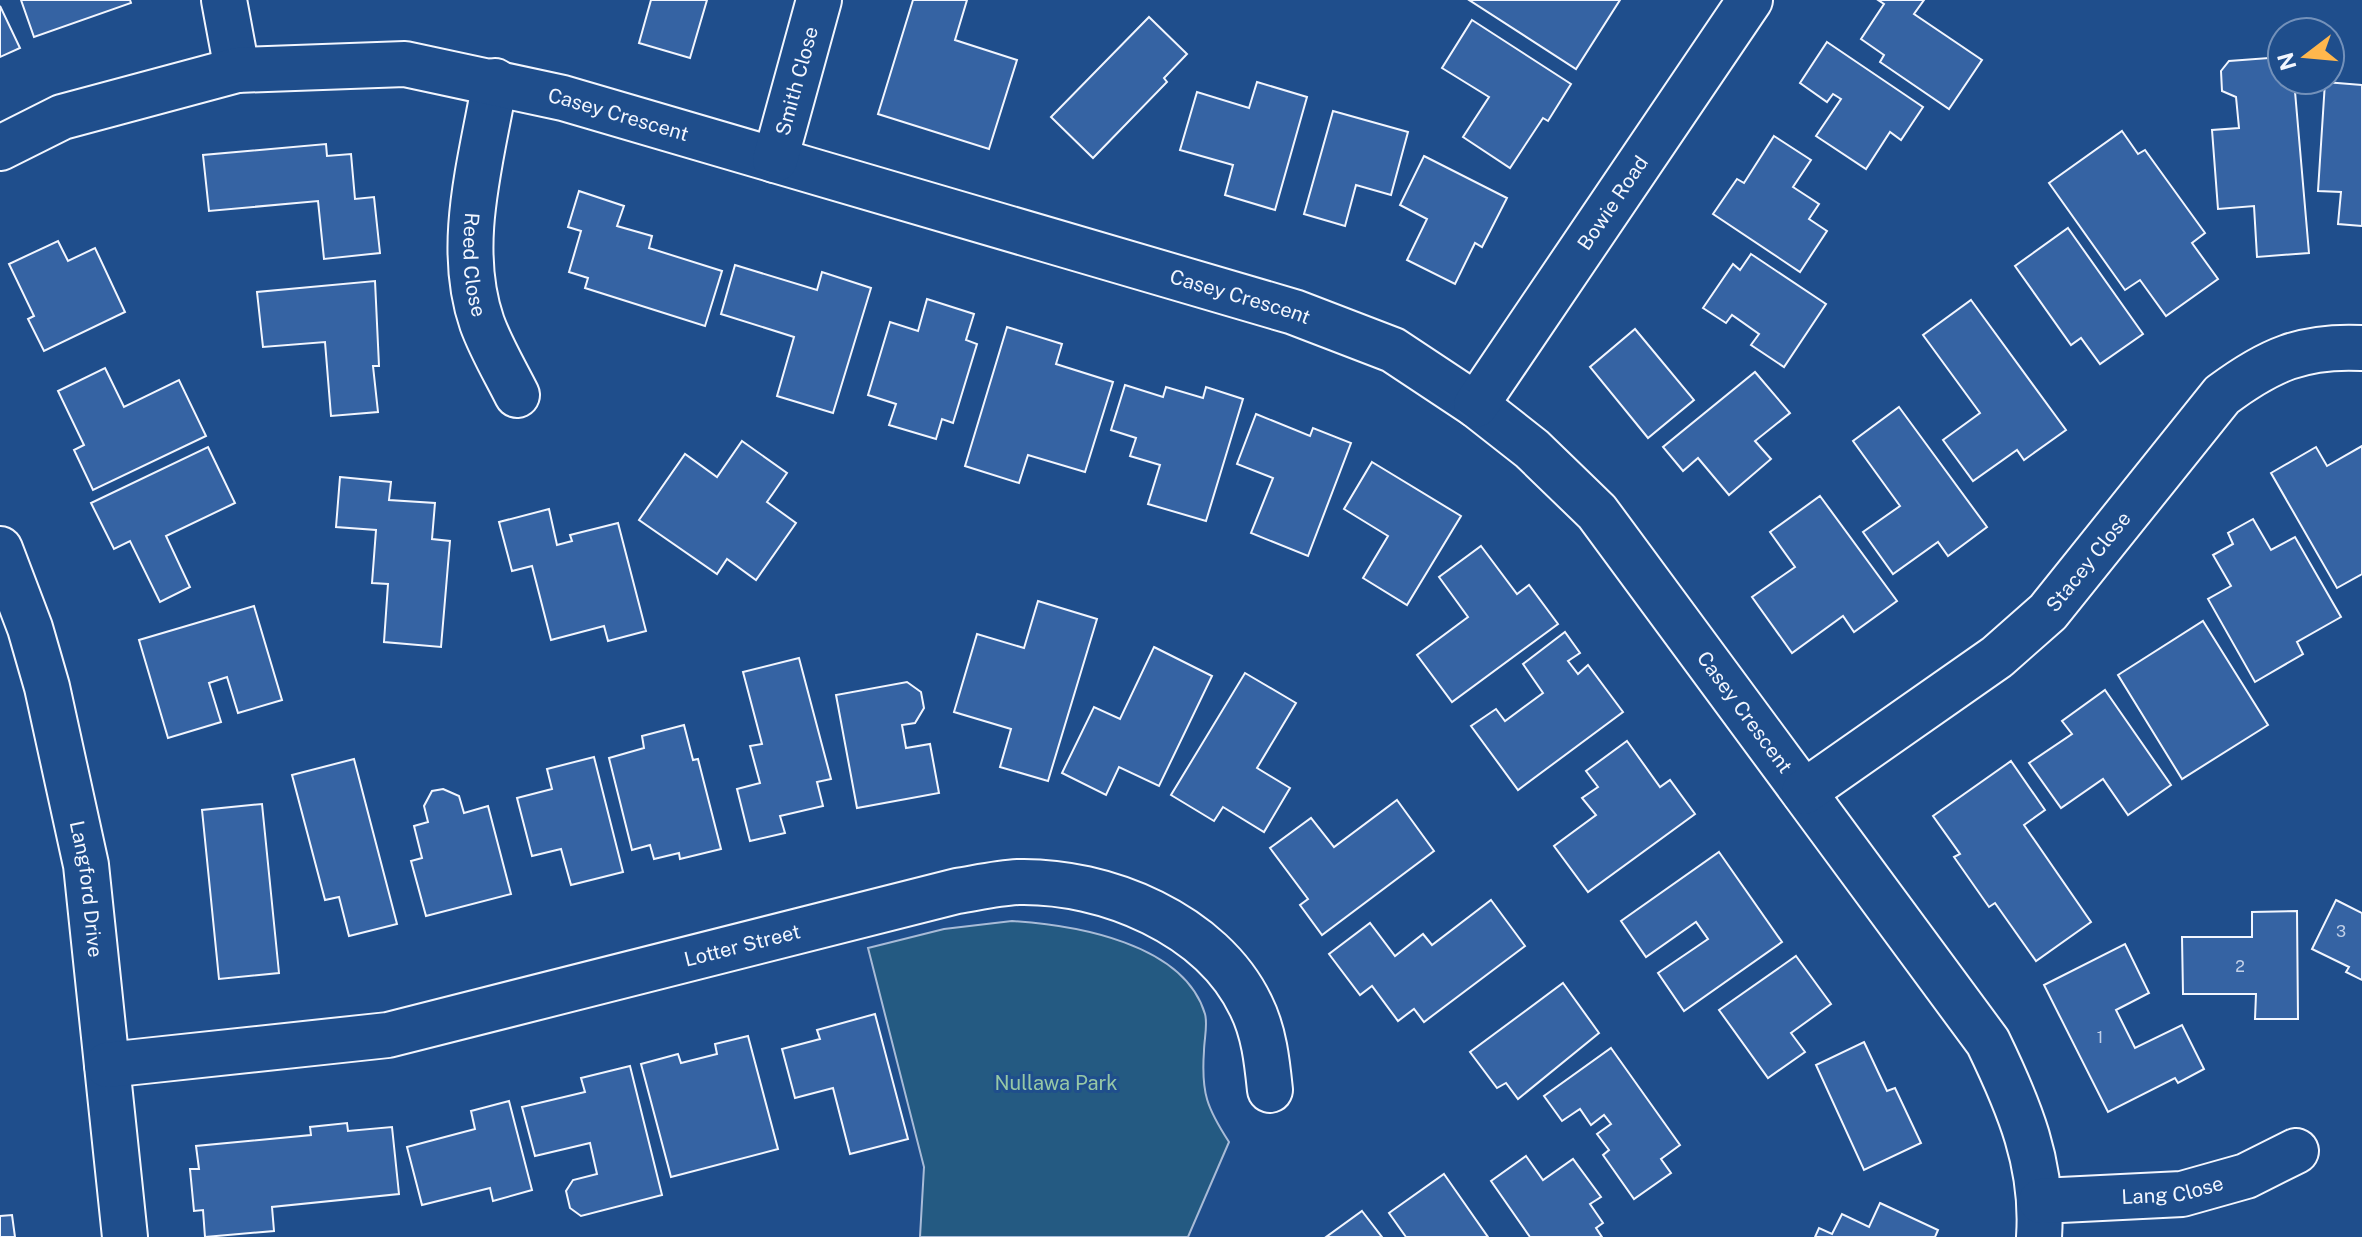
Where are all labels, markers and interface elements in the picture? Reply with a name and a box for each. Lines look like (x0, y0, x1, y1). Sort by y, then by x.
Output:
north arrow (2266, 16, 2346, 96)
street label: Smith Close (770, 24, 823, 138)
text: N (2272, 50, 2302, 73)
street label: Casey Crescent (546, 83, 692, 146)
street label: Bowie Road (1572, 151, 1653, 255)
street label: Reed Close (458, 212, 491, 320)
street label: Casey Crescent (1167, 264, 1314, 329)
street label: Stacey Close (2041, 507, 2136, 617)
street label: Casey Crescent (1692, 647, 1797, 778)
street label: Langford Drive (65, 818, 108, 959)
street label: Lotter Street (682, 919, 803, 972)
house number: 3 (2336, 922, 2346, 941)
house number: 2 (2235, 957, 2245, 976)
house number: 1 (2097, 1028, 2103, 1047)
park label: Nullawa Park (994, 1071, 1118, 1095)
street label: Lang Close (2121, 1171, 2226, 1209)

